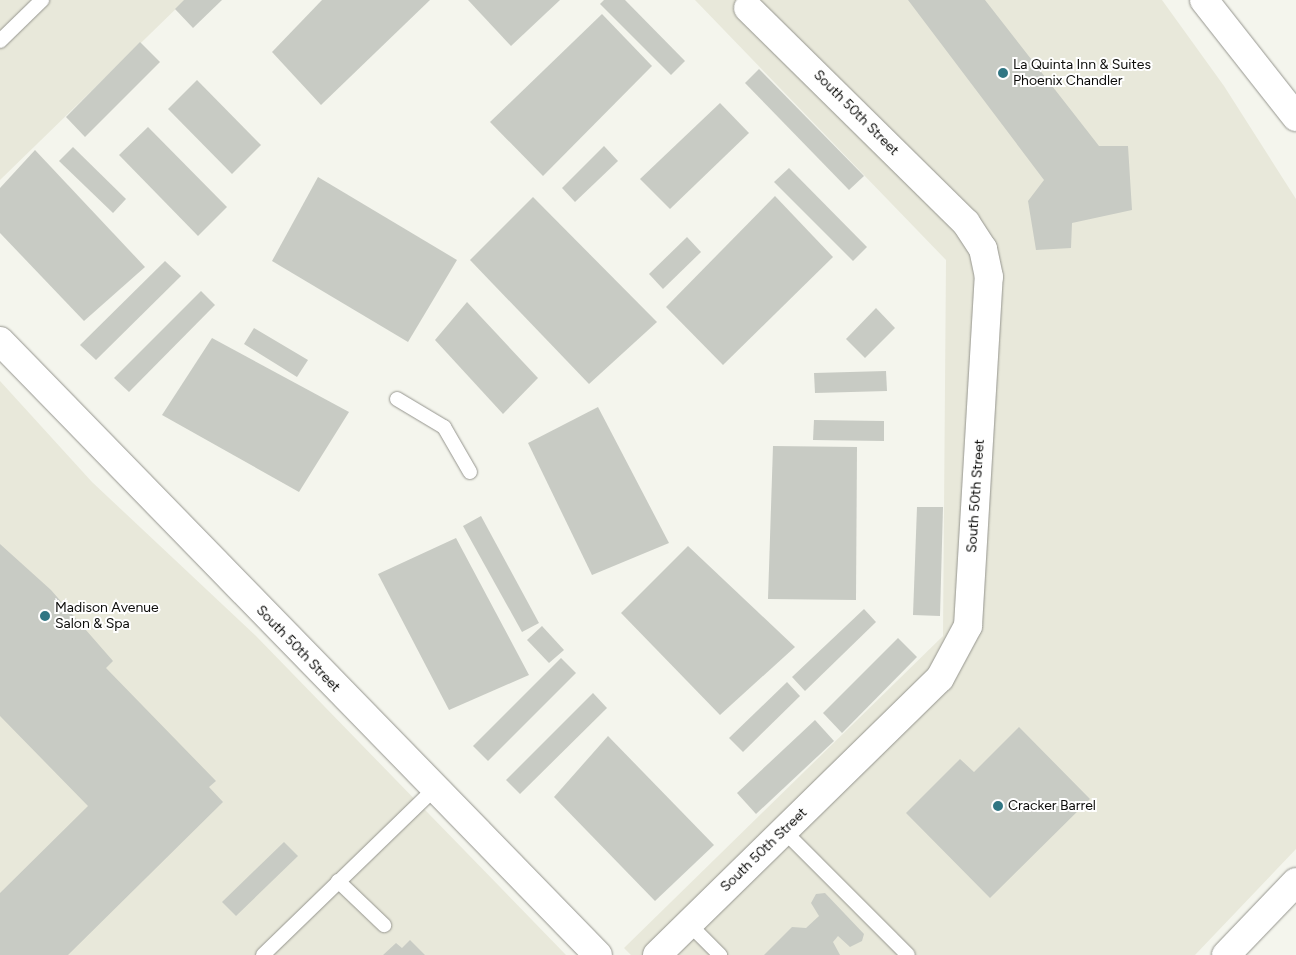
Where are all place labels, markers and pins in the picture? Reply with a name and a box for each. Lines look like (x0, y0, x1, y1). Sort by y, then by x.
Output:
place label: La Quinta Inn & Suites Phoenix Chandler (1013, 57, 1151, 90)
marker: La Quinta Inn & Suites Phoenix Chandler (997, 67, 1009, 79)
place label: Madison Avenue Salon & Spa (55, 600, 159, 632)
marker: Madison Avenue Salon & Spa (39, 610, 51, 622)
place label: Cracker Barrel (1008, 798, 1096, 814)
marker: Cracker Barrel (992, 800, 1004, 812)

